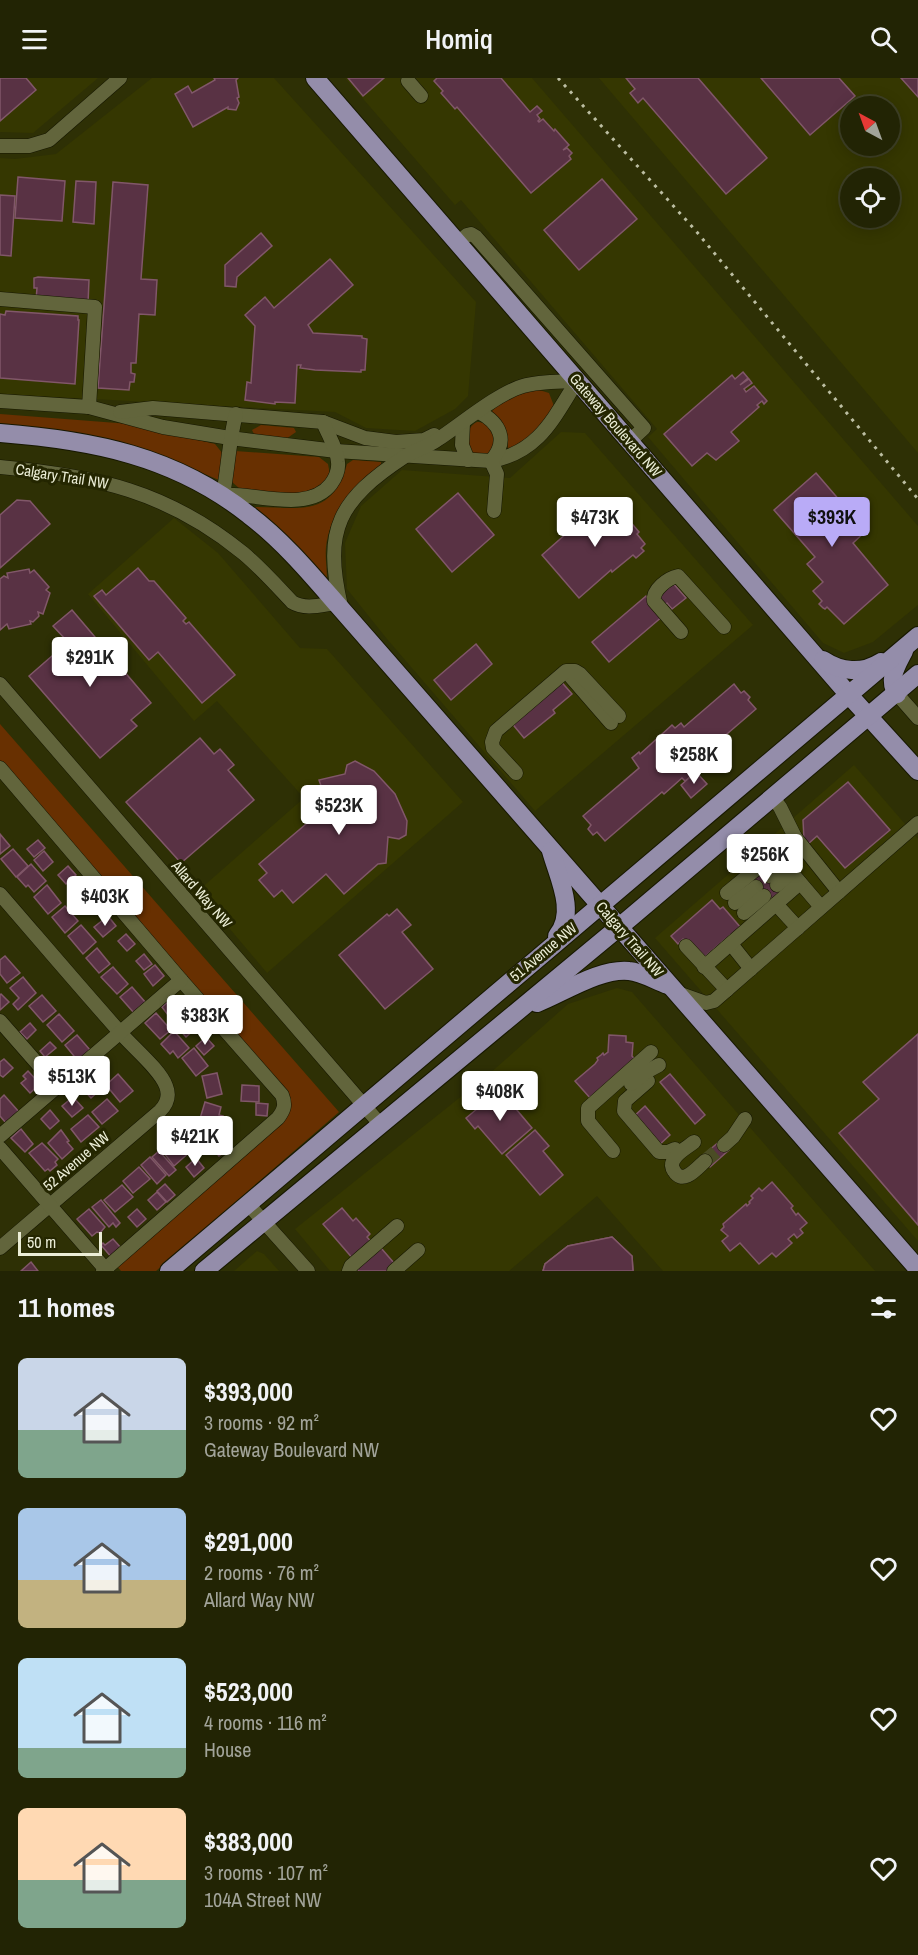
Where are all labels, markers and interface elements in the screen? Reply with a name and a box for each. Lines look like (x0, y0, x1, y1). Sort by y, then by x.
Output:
text: Homiq (425, 21, 493, 57)
icon: menu (18, 23, 51, 56)
icon: search (867, 23, 900, 56)
north arrow (840, 96, 900, 156)
map controls (840, 96, 900, 228)
button: locate (840, 168, 900, 228)
street label: Gateway Boulevard NW (565, 369, 667, 482)
street label: Calgary Trail NW (14, 458, 110, 494)
pin: $473K (553, 497, 637, 548)
pin: $393K (790, 497, 874, 548)
text: $473K (571, 503, 619, 530)
text: $393K (808, 503, 856, 530)
pin: $291K (48, 637, 132, 688)
text: $291K (66, 643, 114, 670)
pin: $258K (652, 734, 736, 785)
text: $258K (670, 740, 718, 767)
pin: $523K (297, 785, 381, 836)
text: $523K (315, 791, 363, 818)
pin: $256K (723, 834, 807, 885)
text: $256K (741, 840, 789, 867)
street label: Allard Way NW (166, 855, 237, 932)
pin: $403K (63, 876, 147, 927)
text: $403K (81, 882, 129, 909)
street label: Calgary Trail NW (591, 897, 669, 982)
street label: 51 Avenue NW (505, 917, 581, 986)
pin: $383K (163, 995, 247, 1046)
text: $383K (181, 1001, 229, 1028)
pin: $513K (30, 1056, 114, 1107)
text: $513K (48, 1062, 96, 1089)
pin: $408K (458, 1071, 542, 1122)
text: $408K (476, 1077, 524, 1104)
pin: $421K (153, 1116, 237, 1167)
text: $421K (171, 1122, 219, 1149)
street label: 52 Avenue NW (38, 1126, 114, 1196)
scale bar (18, 1229, 102, 1256)
text: 50 m (27, 1231, 56, 1253)
text: 11 homes (18, 1290, 115, 1325)
icon: filters (867, 1291, 900, 1324)
text: $393,000 (204, 1374, 293, 1409)
icon: home (66, 1382, 138, 1454)
icon: heart (867, 1402, 900, 1435)
text: 3 rooms · 92 m² (204, 1409, 319, 1436)
text: Gateway Boulevard NW (204, 1436, 379, 1463)
text: $291,000 (204, 1524, 293, 1559)
icon: home (66, 1532, 138, 1604)
icon: heart (867, 1552, 900, 1585)
text: 2 rooms · 76 m² (204, 1559, 319, 1586)
text: Allard Way NW (204, 1586, 315, 1613)
text: $523,000 (204, 1674, 293, 1709)
icon: home (66, 1682, 138, 1754)
icon: heart (867, 1702, 900, 1735)
text: 4 rooms · 116 m² (204, 1709, 327, 1736)
text: House (204, 1736, 251, 1763)
text: $383,000 (204, 1824, 293, 1859)
icon: home (66, 1832, 138, 1904)
icon: heart (867, 1852, 900, 1885)
text: 3 rooms · 107 m² (204, 1859, 328, 1886)
text: 104A Street NW (204, 1886, 322, 1913)

